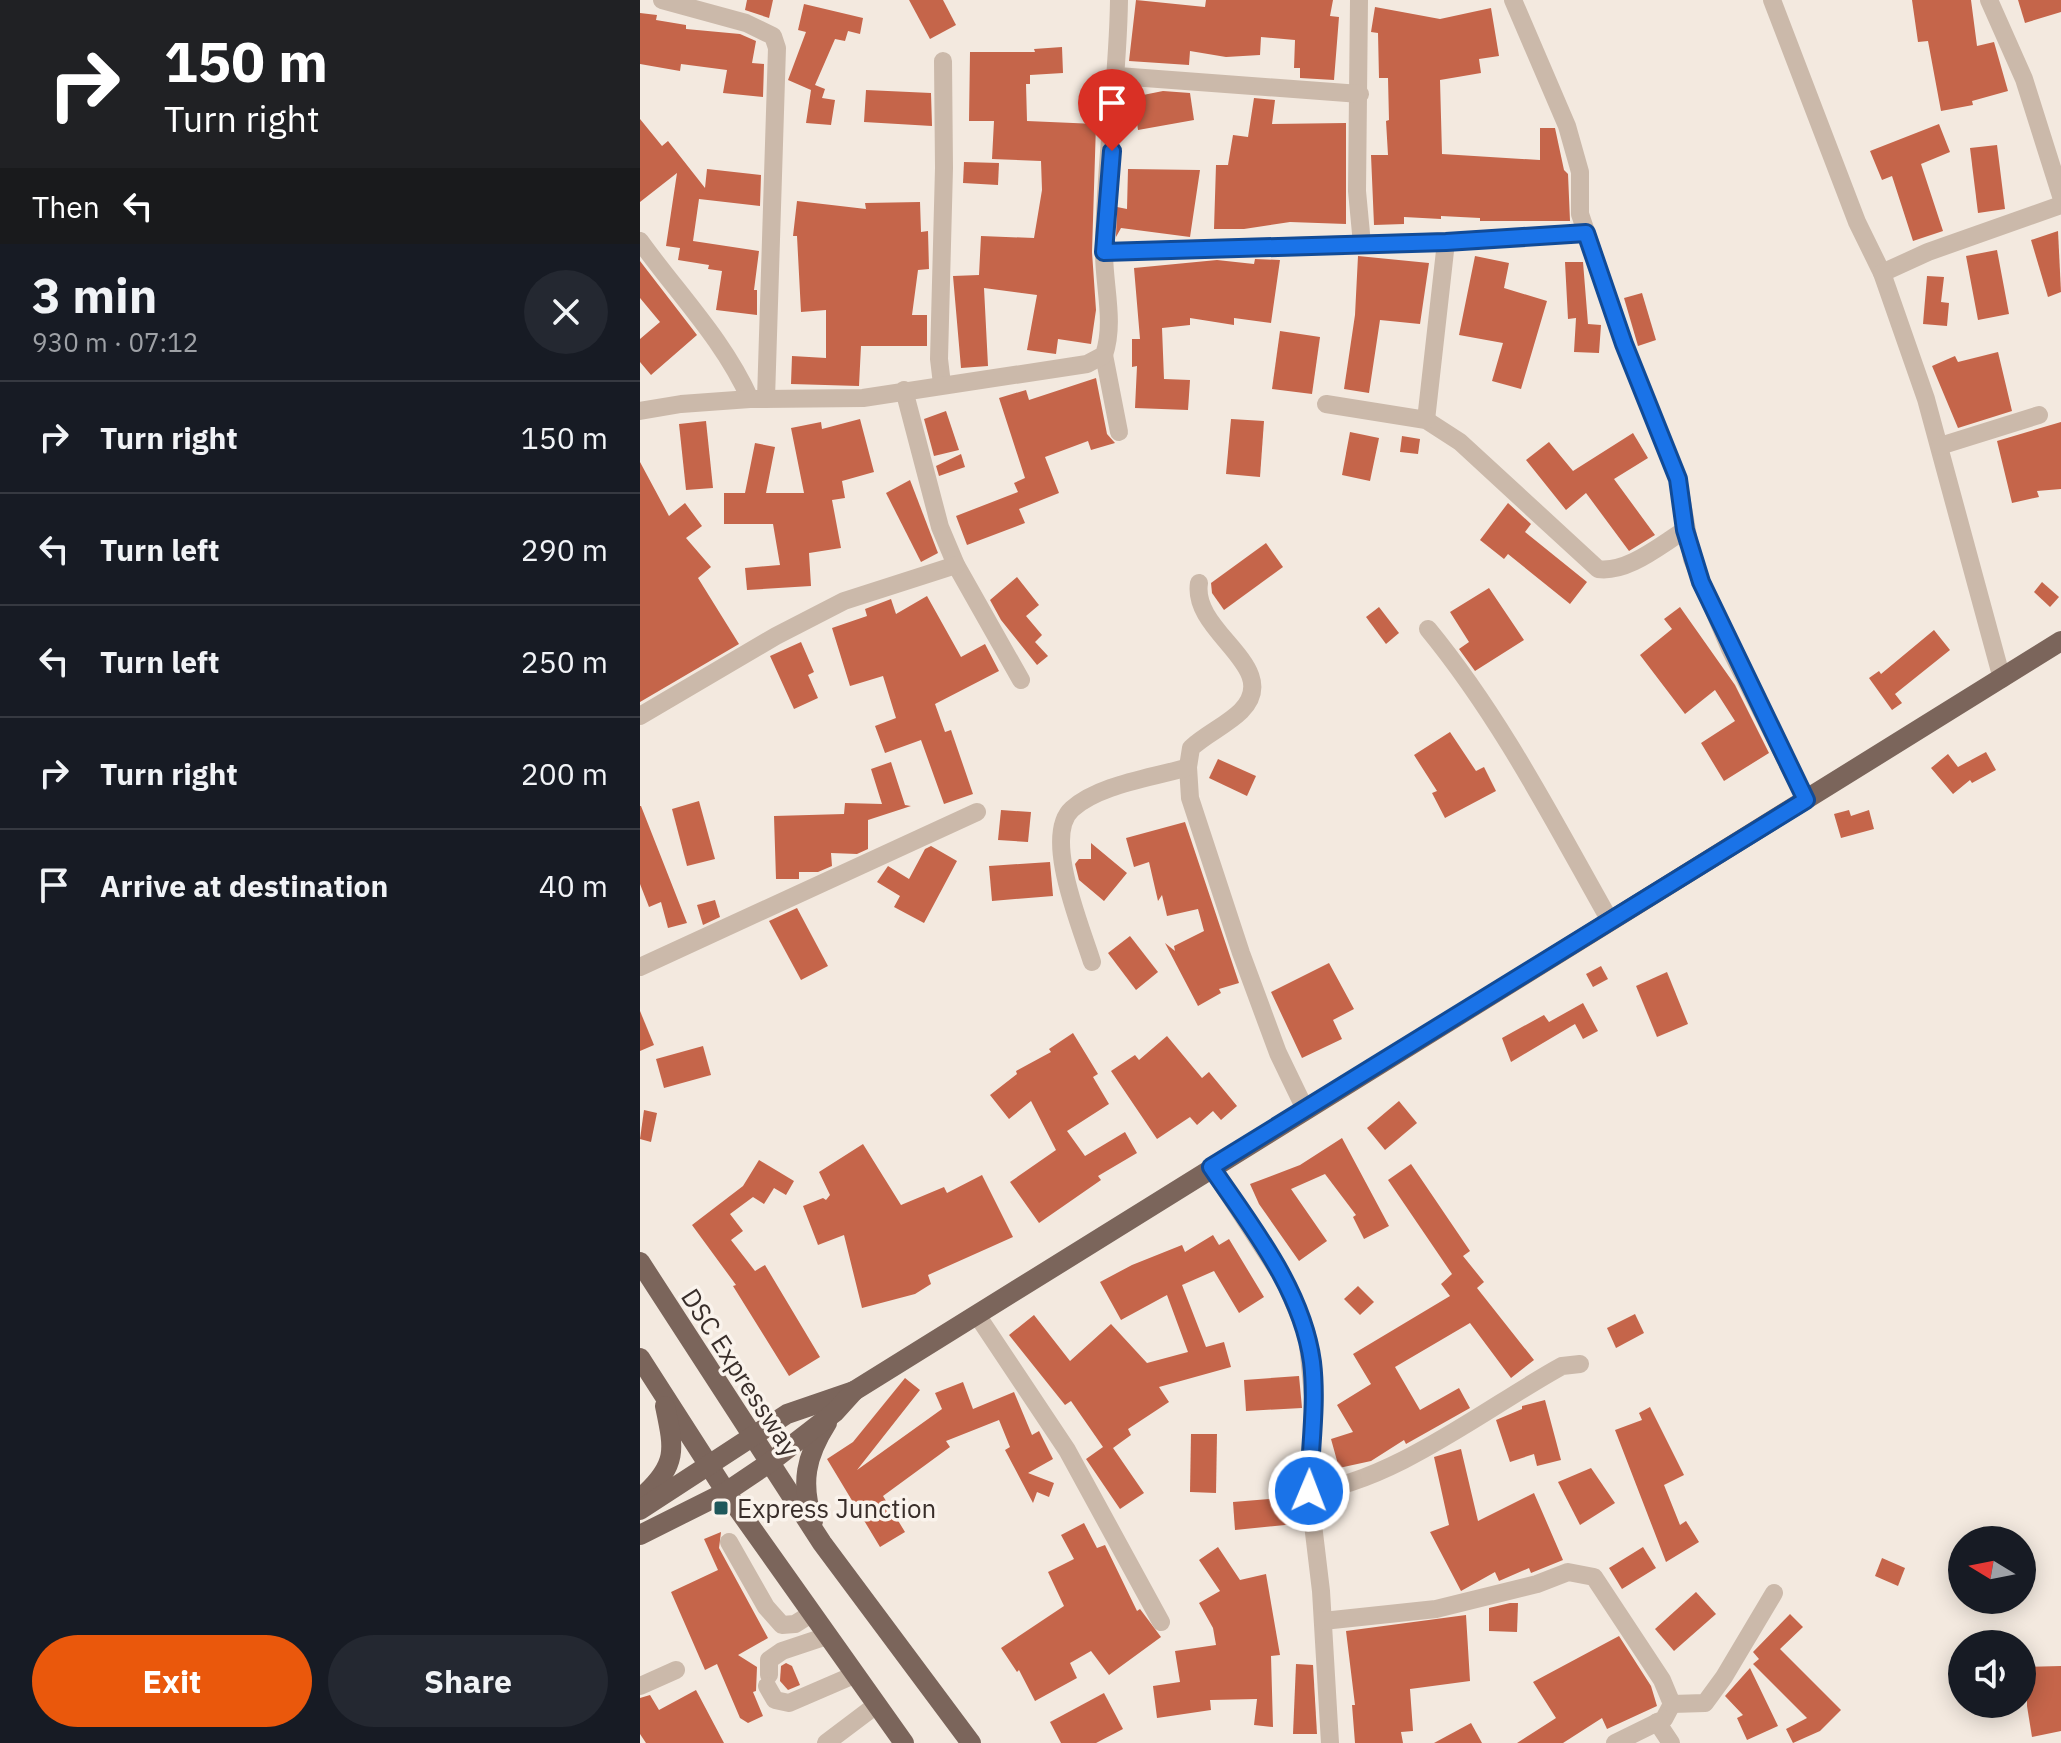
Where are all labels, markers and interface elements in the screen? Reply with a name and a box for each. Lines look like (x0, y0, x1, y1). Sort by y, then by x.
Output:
text: 150 m (164, 25, 328, 97)
icon: right (32, 32, 136, 136)
pin (1078, 69, 1146, 151)
icon: arrive (1090, 81, 1134, 125)
text: Turn right (164, 95, 320, 142)
icon: left (116, 184, 160, 228)
text: Then (32, 187, 100, 226)
text: 3 min (32, 264, 157, 326)
button: close (524, 270, 608, 354)
text: 930 m · 07:12 (32, 325, 198, 359)
icon: right (32, 415, 76, 459)
text: Turn right (100, 418, 238, 457)
text: 150 m (521, 418, 608, 457)
icon: left (32, 527, 76, 571)
text: Turn left (100, 530, 219, 569)
text: 290 m (521, 530, 608, 569)
icon: left (32, 639, 76, 683)
text: Turn left (100, 642, 219, 681)
text: 250 m (521, 642, 608, 681)
icon: right (32, 751, 76, 795)
text: Turn right (100, 754, 238, 793)
text: 200 m (521, 754, 608, 793)
icon: arrive (32, 863, 76, 907)
text: Arrive at destination (100, 866, 388, 905)
text: 40 m (539, 866, 608, 905)
street label: DSC Expressway (674, 1282, 808, 1462)
position arrow (1267, 1449, 1351, 1533)
place label: Express Junction (737, 1491, 936, 1525)
marker: Express Junction (712, 1499, 730, 1517)
north arrow (1948, 1526, 2036, 1614)
map controls (1948, 1526, 2036, 1718)
button: sound (1948, 1630, 2036, 1718)
button: Exit (32, 1635, 312, 1727)
button: Share (328, 1635, 608, 1727)

